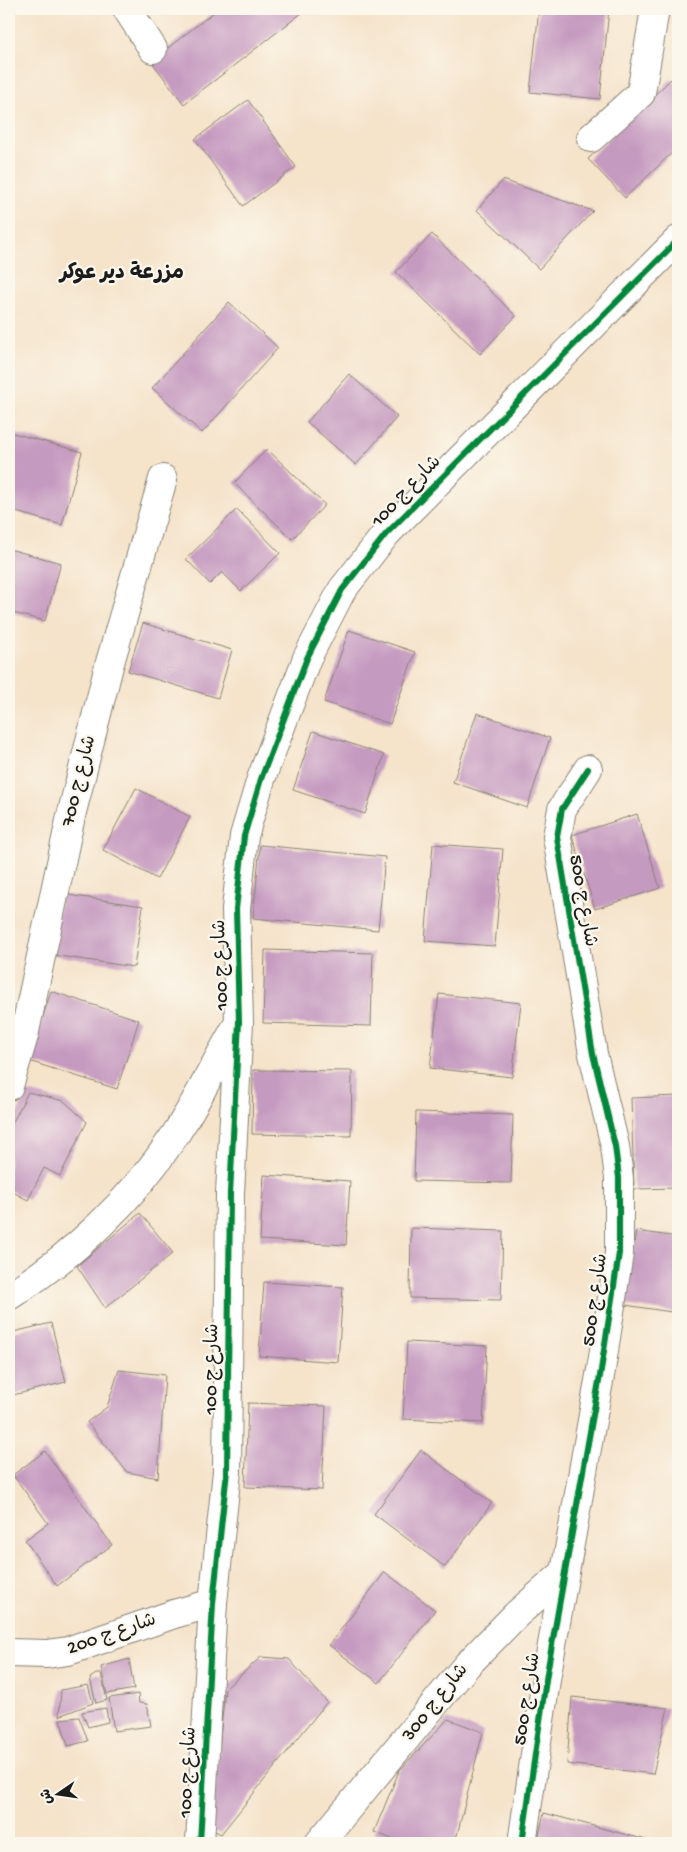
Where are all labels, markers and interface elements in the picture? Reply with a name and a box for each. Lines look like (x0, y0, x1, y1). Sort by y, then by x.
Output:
district label: مزرعة دير عوكر (58, 261, 184, 287)
street label: شارع ج 100 (366, 451, 447, 533)
street label: شارع ج 700 (57, 733, 102, 830)
street label: شارع ج 500 (563, 853, 601, 949)
street label: شارع ج 100 (209, 919, 235, 1012)
street label: شارع ج 500 (578, 1252, 614, 1348)
street label: شارع ج 100 (201, 1323, 225, 1416)
street label: شارع ج 200 (64, 1609, 160, 1661)
street label: شارع ج 500 (509, 1651, 547, 1747)
street label: شارع ج 300 (397, 1660, 474, 1747)
street label: شارع ج 100 (175, 1726, 203, 1819)
north arrow (32, 1770, 82, 1820)
text: ش (38, 1787, 58, 1806)

